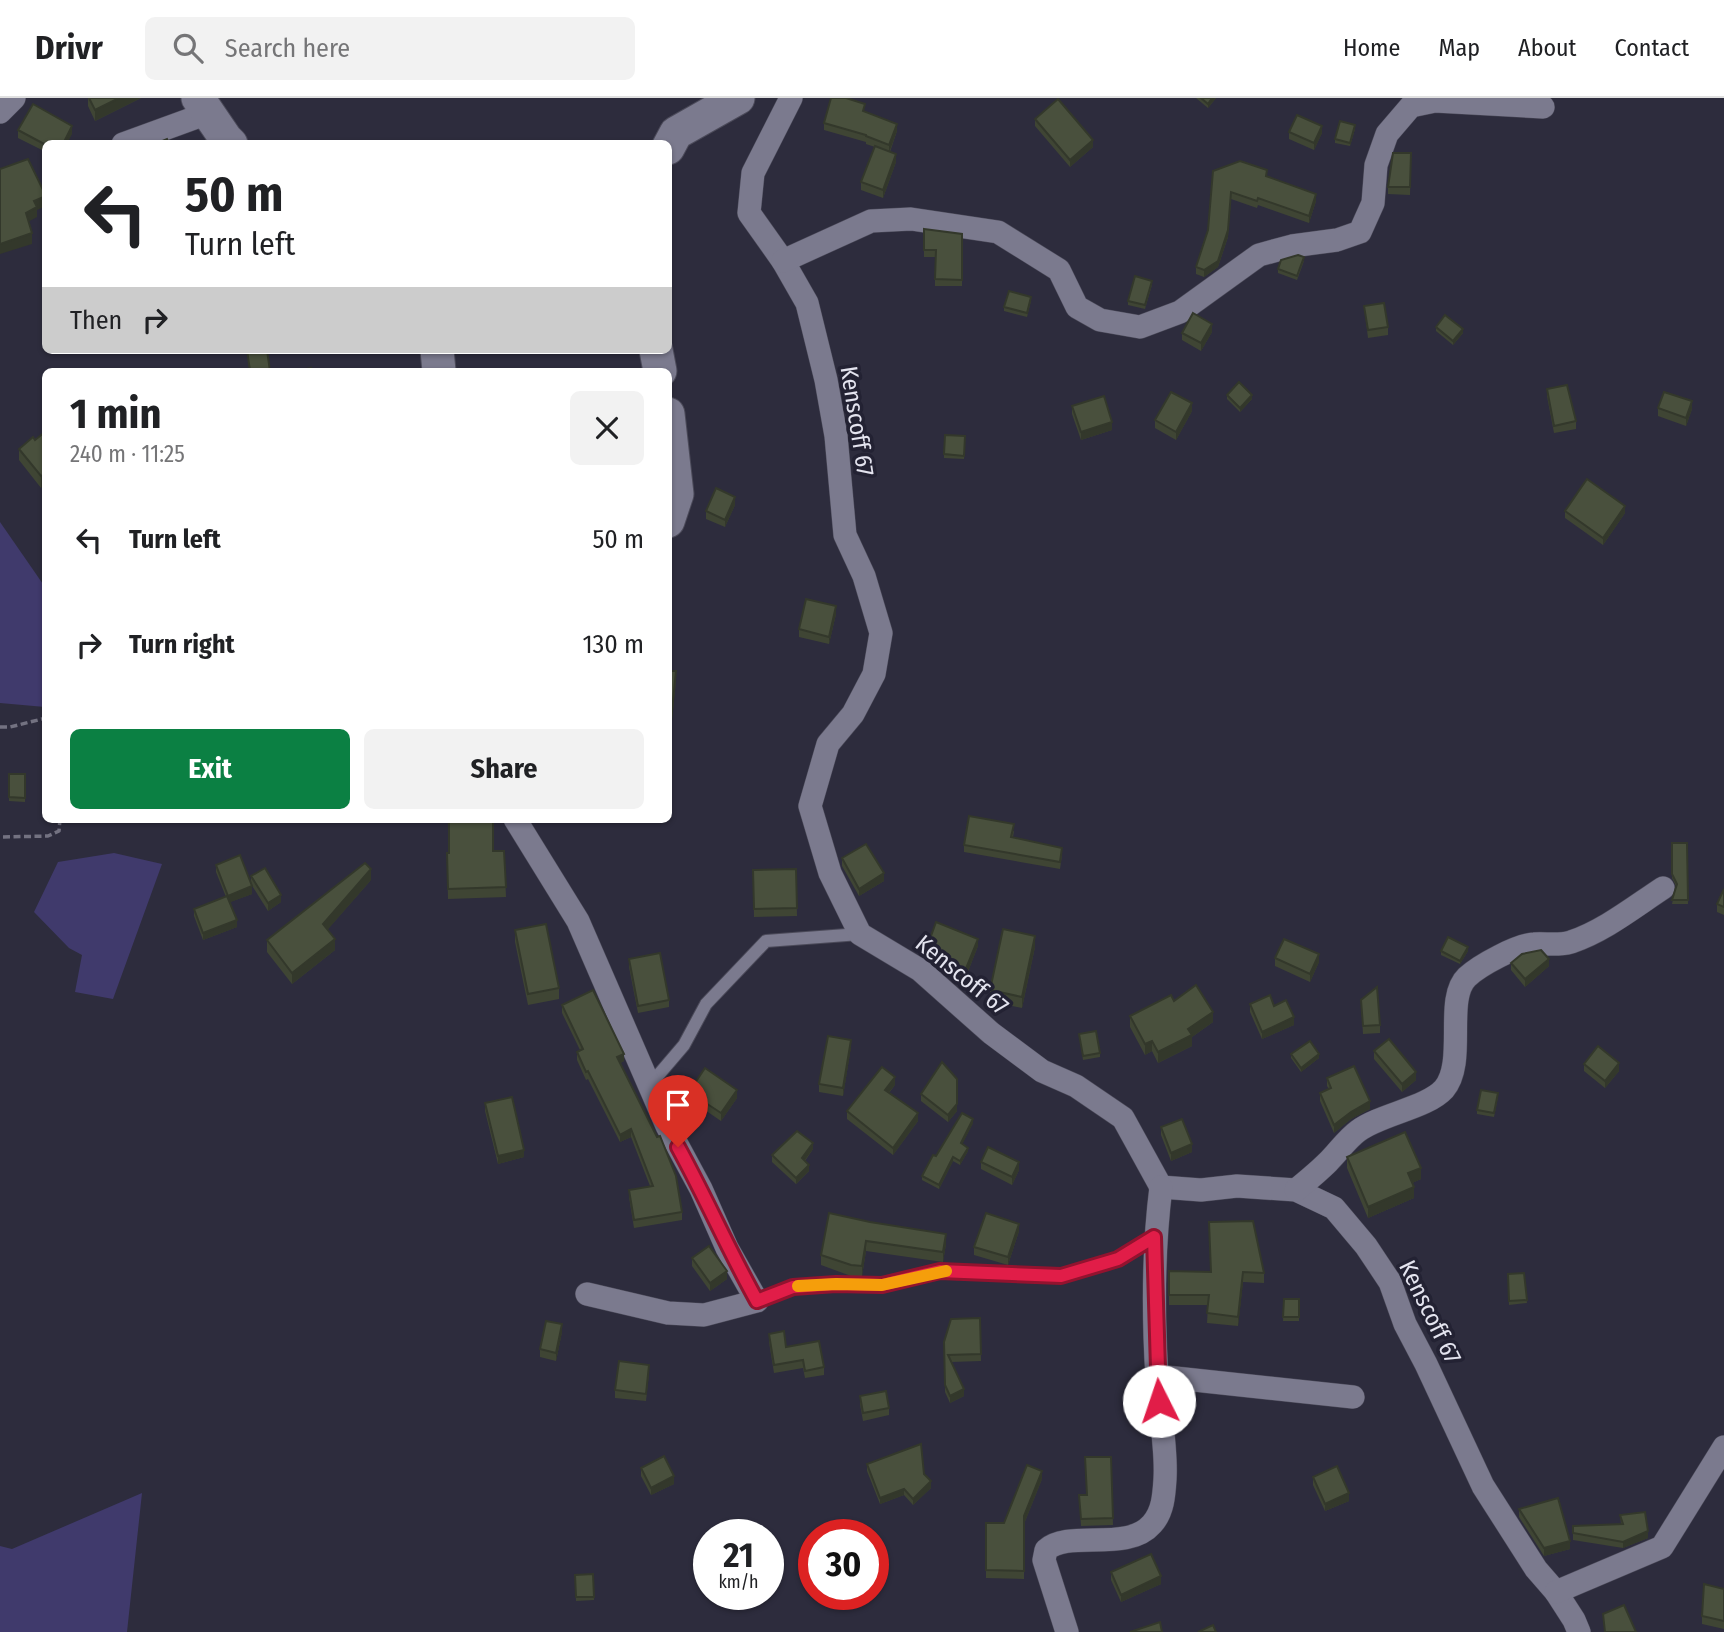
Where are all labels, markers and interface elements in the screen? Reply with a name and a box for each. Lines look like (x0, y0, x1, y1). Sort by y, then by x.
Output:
search box (145, 17, 635, 80)
text: Drivr (35, 28, 103, 68)
icon: search (169, 29, 207, 67)
text: Search here (225, 33, 350, 64)
text: Home (1343, 34, 1400, 62)
text: Map (1438, 34, 1480, 62)
text: About (1518, 34, 1576, 62)
text: Contact (1614, 34, 1689, 62)
text: 50 m (185, 165, 283, 224)
icon: left (70, 168, 161, 259)
text: Turn left (185, 225, 295, 263)
icon: right (136, 301, 174, 339)
text: Then (70, 305, 122, 336)
street label: Kenscoff 67 (834, 364, 880, 478)
text: 1 min (70, 389, 161, 439)
button: close (570, 391, 644, 465)
text: 240 m · 11:25 (70, 440, 185, 468)
icon: left (70, 521, 108, 559)
text: Turn left (129, 524, 221, 555)
text: 50 m (592, 524, 644, 555)
icon: right (70, 626, 108, 664)
text: Turn right (129, 629, 235, 660)
text: 130 m (582, 629, 644, 660)
button: Exit (70, 729, 350, 809)
button: Share (364, 729, 644, 809)
street label: Kenscoff 67 (910, 929, 1014, 1021)
pin (648, 1075, 708, 1147)
icon: arrive (659, 1086, 697, 1124)
street label: Kenscoff 67 (1393, 1256, 1467, 1368)
position arrow (1122, 1364, 1196, 1438)
speed limit sign: 30 (798, 1519, 889, 1610)
text: 21 (723, 1534, 754, 1576)
text: km/h (718, 1571, 759, 1593)

